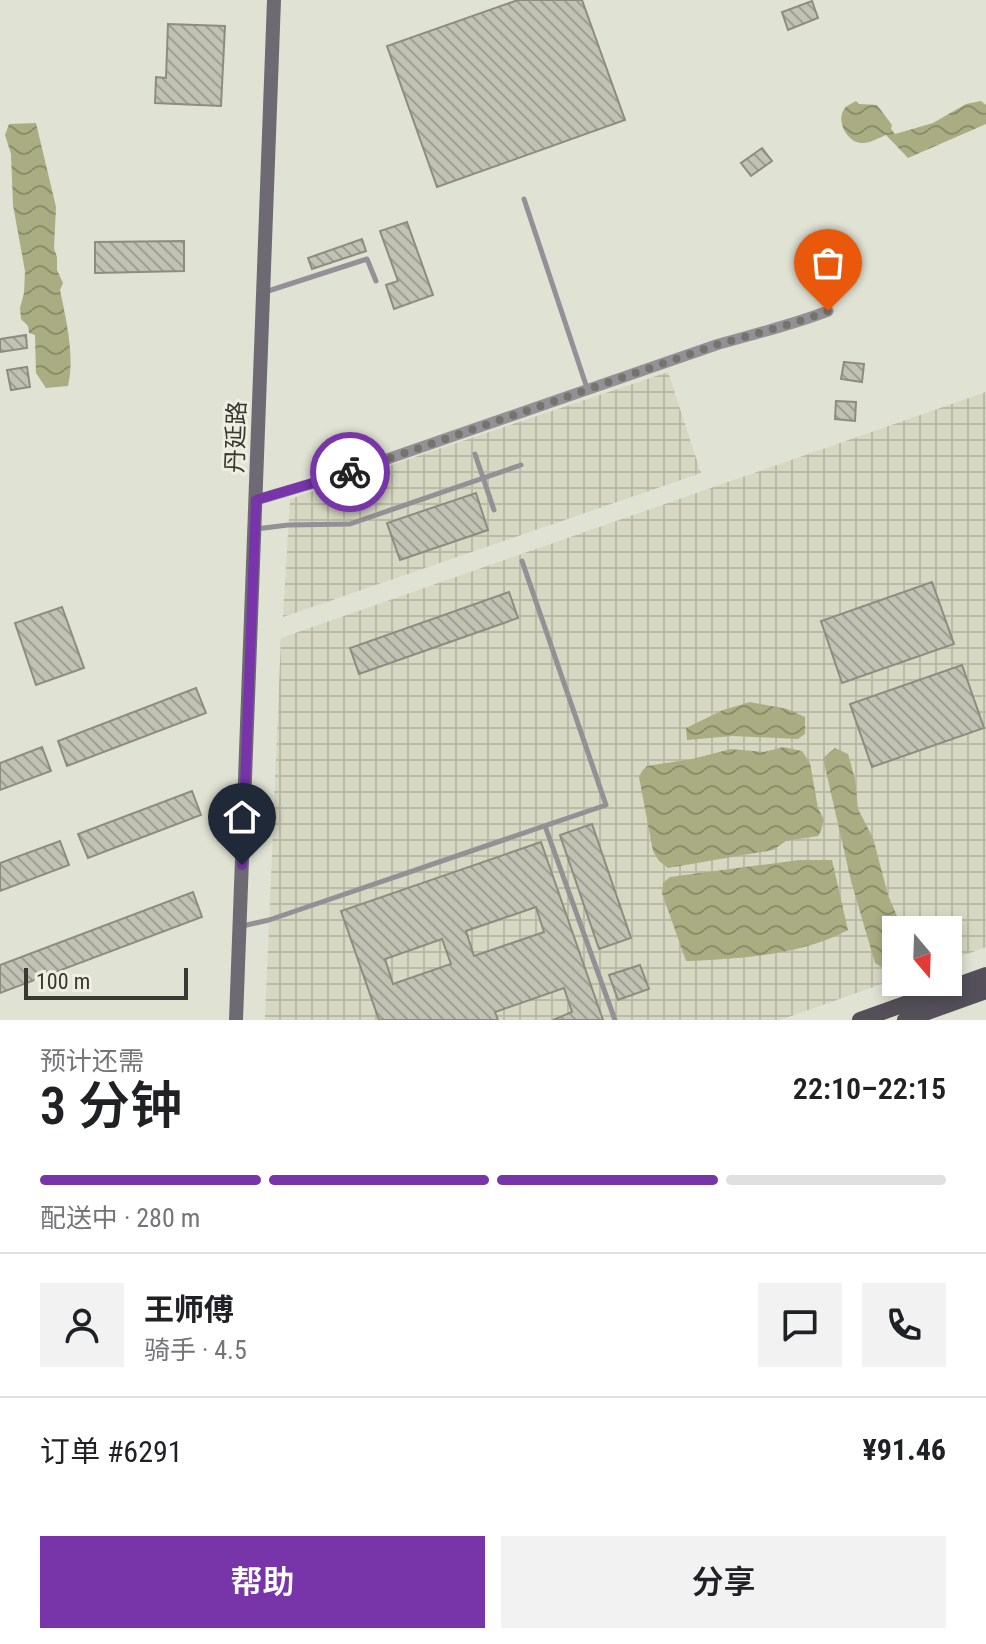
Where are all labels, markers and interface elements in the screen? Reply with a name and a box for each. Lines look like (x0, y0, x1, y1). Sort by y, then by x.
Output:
pin (794, 229, 862, 311)
icon: bag (806, 241, 850, 285)
street label: 丹延路 (221, 401, 251, 473)
courier (310, 432, 390, 512)
icon: bike (328, 450, 372, 494)
pin (208, 783, 276, 865)
icon: home (220, 795, 264, 839)
north arrow (882, 916, 962, 996)
map controls (882, 916, 962, 996)
scale bar (24, 964, 188, 1000)
text: 100 m (36, 969, 90, 994)
text: 预计还需 (40, 1046, 144, 1076)
text: 22:10–22:15 (793, 1071, 946, 1106)
text: 3 分钟 (40, 1076, 182, 1137)
text: 配送中 · 280 m (40, 1203, 200, 1233)
button: person (40, 1283, 124, 1367)
button: chat (758, 1283, 842, 1367)
button: phone (862, 1283, 946, 1367)
text: 王师傅 (144, 1292, 234, 1327)
text: 骑手 · 4.5 (144, 1335, 247, 1365)
text: ¥91.46 (862, 1432, 946, 1467)
text: 订单 #6291 (40, 1434, 183, 1469)
button: 帮助 (40, 1536, 485, 1628)
button: 分享 (501, 1536, 946, 1628)

